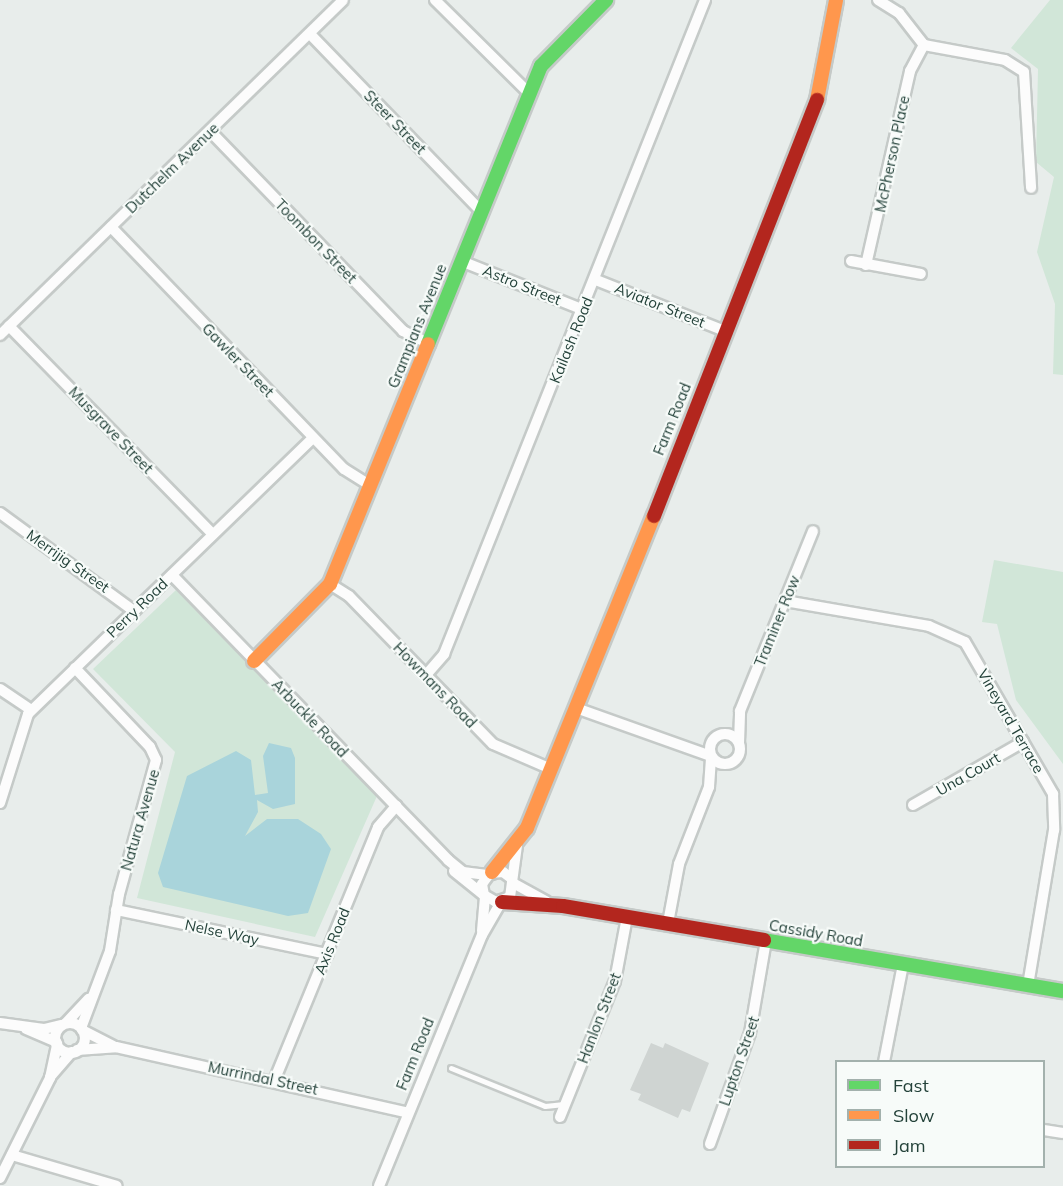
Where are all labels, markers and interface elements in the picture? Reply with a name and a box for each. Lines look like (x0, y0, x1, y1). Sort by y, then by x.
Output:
street label: Steer Street (360, 86, 430, 158)
street label: McPherson Place (871, 94, 913, 214)
street label: Dutchelm Avenue (122, 119, 222, 217)
street label: Toombon Street (271, 195, 361, 287)
street label: Grampians Avenue (384, 261, 450, 391)
street label: Astro Street (480, 261, 564, 309)
street label: Aviator Street (612, 279, 708, 331)
street label: Kailash Road (546, 294, 596, 386)
street label: Gawler Street (198, 319, 278, 401)
street label: Farm Road (649, 380, 695, 458)
street label: Musgrave Street (65, 383, 157, 477)
street label: Merrijig Street (23, 526, 113, 596)
street label: Traminer Row (750, 573, 804, 669)
street label: Perry Road (103, 575, 171, 641)
street label: Howmans Road (390, 638, 480, 732)
street label: Vineyard Terrace (974, 666, 1048, 776)
street label: Arbuckle Road (268, 675, 352, 761)
street label: Una Court (933, 749, 1003, 799)
street label: Natura Avenue (117, 767, 163, 873)
street label: Axis Road (310, 905, 354, 977)
street label: Nelse Way (183, 915, 261, 949)
street label: Cassidy Road (768, 916, 864, 950)
street label: Hanlon Street (573, 970, 625, 1066)
street label: Lupton Street (715, 1014, 763, 1108)
street label: Farm Road (392, 1015, 438, 1093)
street label: Murrindal Street (206, 1058, 320, 1098)
legend (835, 1060, 1045, 1168)
text: Fast (893, 1074, 929, 1097)
text: Slow (893, 1104, 934, 1127)
text: Jam (893, 1134, 926, 1157)

